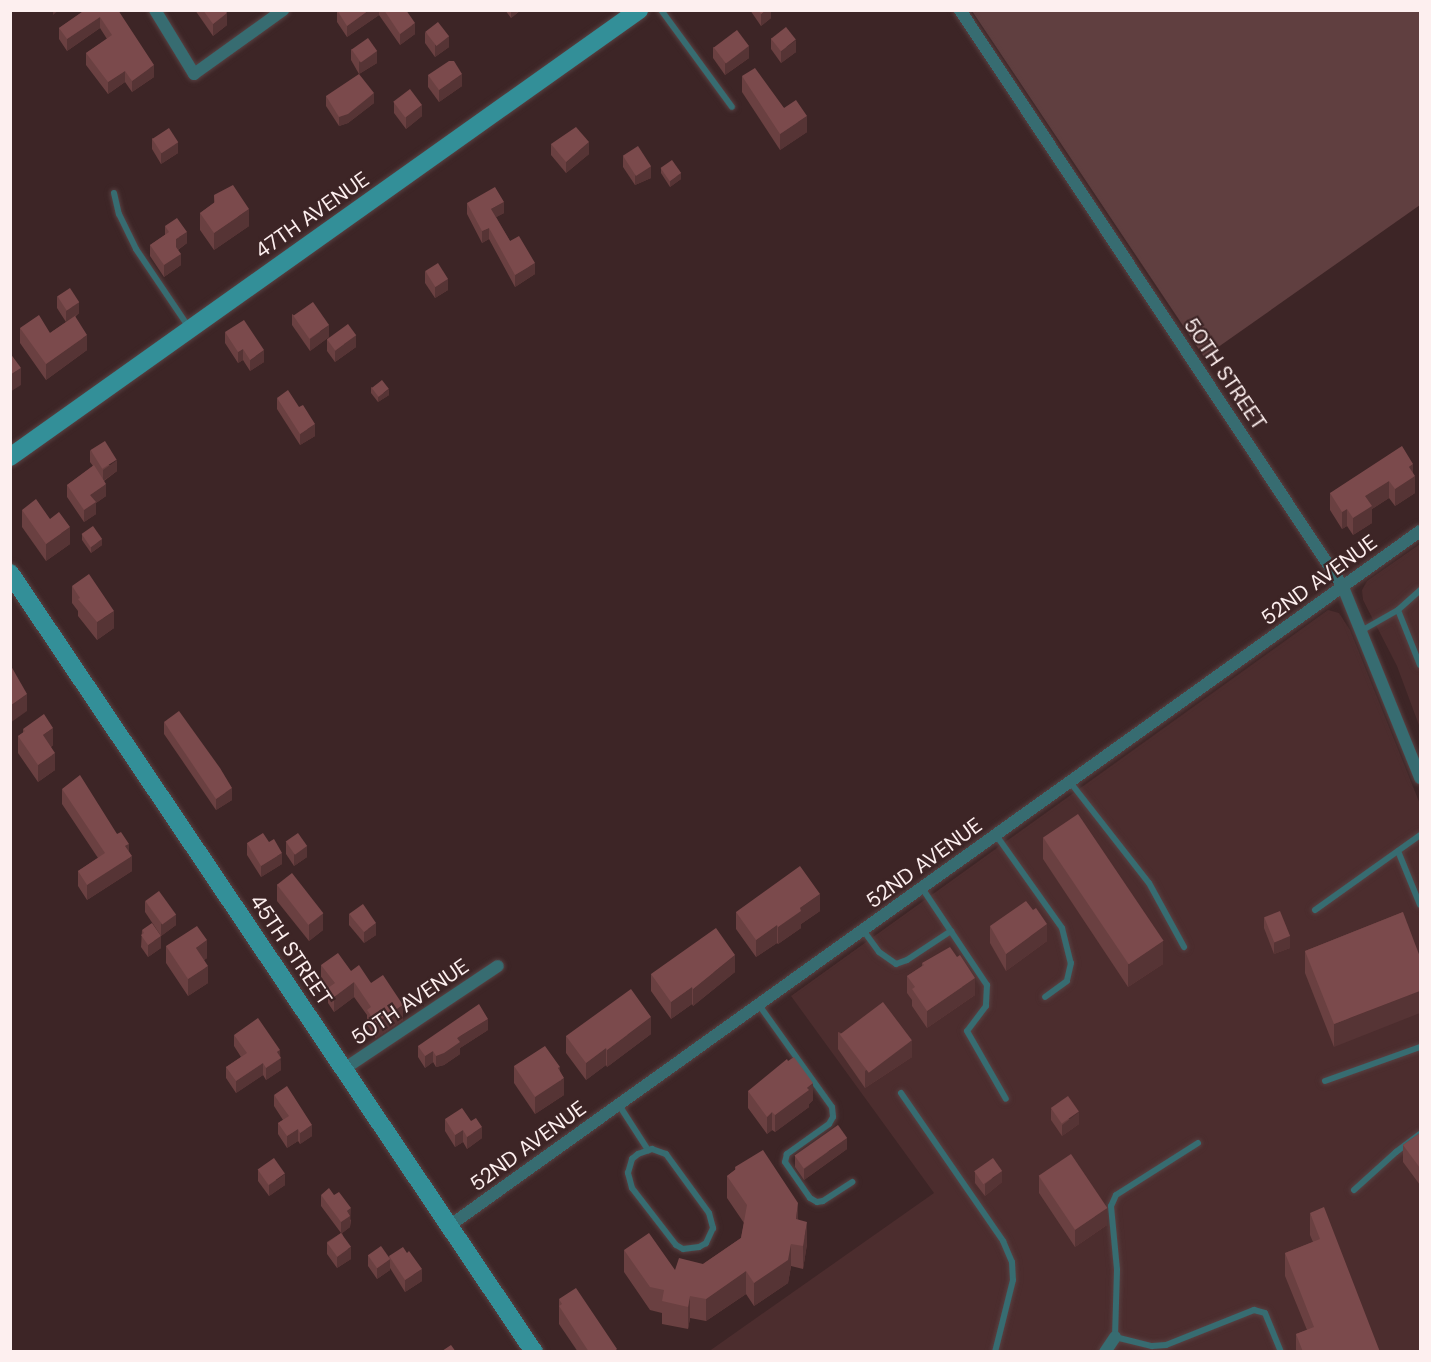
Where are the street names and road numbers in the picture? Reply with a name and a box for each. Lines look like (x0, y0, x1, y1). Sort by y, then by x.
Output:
street label: 47TH AVENUE (250, 166, 374, 264)
street label: 50TH STREET (1178, 313, 1272, 435)
street label: 52ND AVENUE (1256, 530, 1382, 630)
street label: 52ND AVENUE (861, 813, 987, 913)
street label: 45TH STREET (245, 890, 337, 1010)
street label: 50TH AVENUE (347, 954, 473, 1050)
street label: 52ND AVENUE (465, 1096, 591, 1196)

